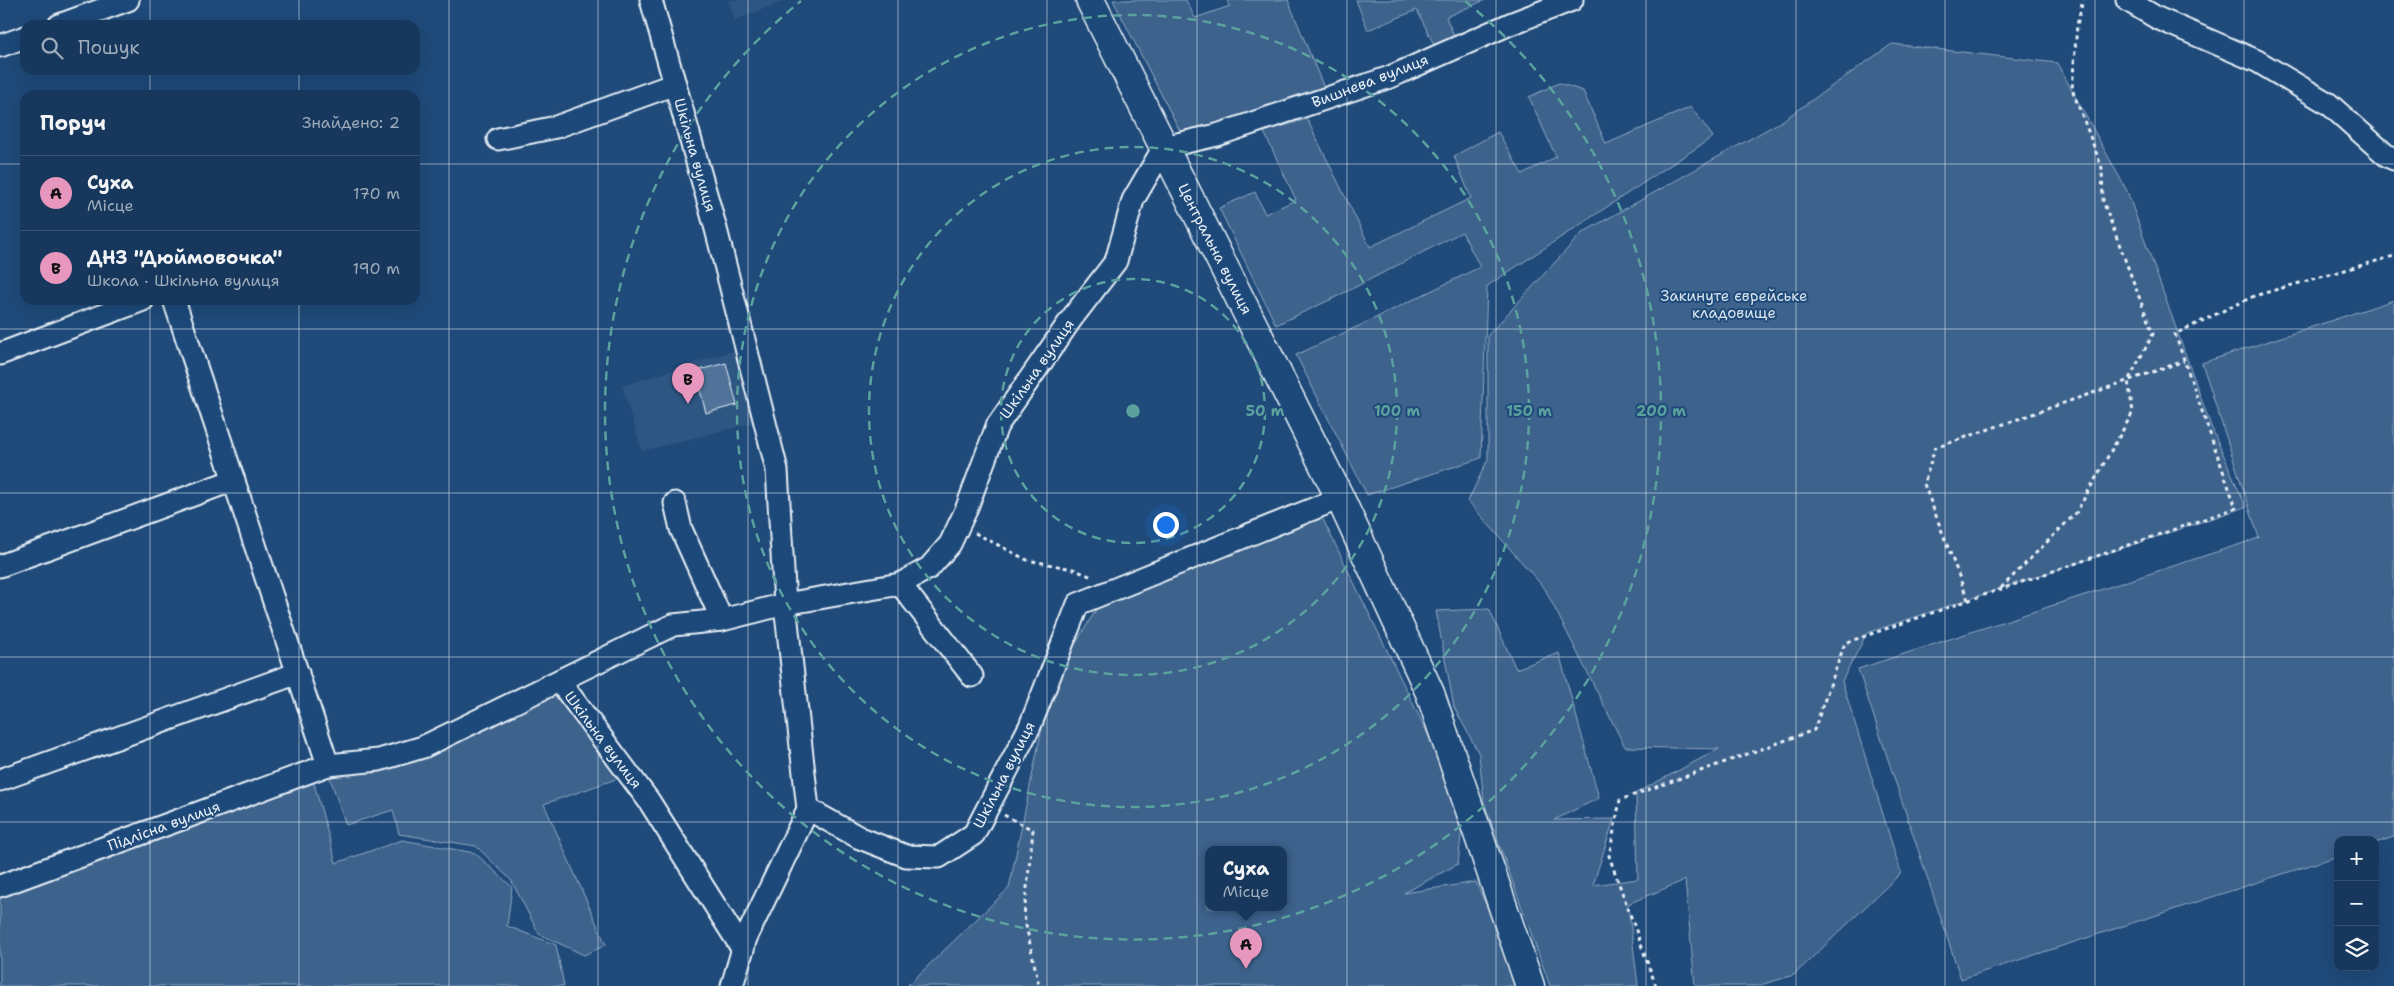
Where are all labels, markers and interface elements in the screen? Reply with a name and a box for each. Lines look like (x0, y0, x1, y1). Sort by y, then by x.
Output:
search box (20, 20, 420, 75)
icon: search (38, 34, 66, 62)
text: Пошук (78, 35, 140, 60)
street label: Вишнева вулиця (1309, 50, 1431, 112)
street label: Шкільна вулиця (669, 96, 721, 214)
text: Поруч (40, 109, 106, 137)
text: Знайдено: 2 (302, 112, 400, 133)
text: Суха (87, 170, 134, 195)
street label: Центральна вулиця (1173, 180, 1257, 318)
text: A (50, 183, 62, 204)
text: 170 m (353, 183, 400, 204)
text: Місце (87, 195, 134, 216)
text: ДНЗ "Дюймовочка" (87, 245, 283, 270)
text: B (51, 258, 61, 279)
text: 190 m (353, 258, 400, 279)
text: Школа · Шкільна вулиця (87, 270, 280, 291)
park label: Закинуте єврейське кладовище (1660, 286, 1808, 323)
street label: Шкільна вулиця (995, 315, 1079, 423)
pin: B (672, 363, 704, 404)
text: 50 m (1246, 401, 1285, 421)
text: 100 m (1374, 401, 1420, 421)
text: 150 m (1506, 401, 1552, 421)
text: 200 m (1636, 401, 1686, 421)
centre of rings (1124, 402, 1142, 420)
your location (1153, 512, 1179, 538)
street label: Шкільна вулиця (560, 687, 646, 793)
street label: Шкільна вулиця (968, 718, 1040, 832)
street label: Підлісна вулиця (105, 796, 223, 856)
map controls (2334, 836, 2379, 971)
button: + (2334, 836, 2379, 881)
popup (1205, 846, 1287, 911)
text: Суха (1223, 856, 1269, 881)
text: Місце (1223, 881, 1269, 902)
button: − (2334, 881, 2379, 926)
button: layers (2334, 926, 2379, 971)
pin: A (1230, 928, 1262, 969)

